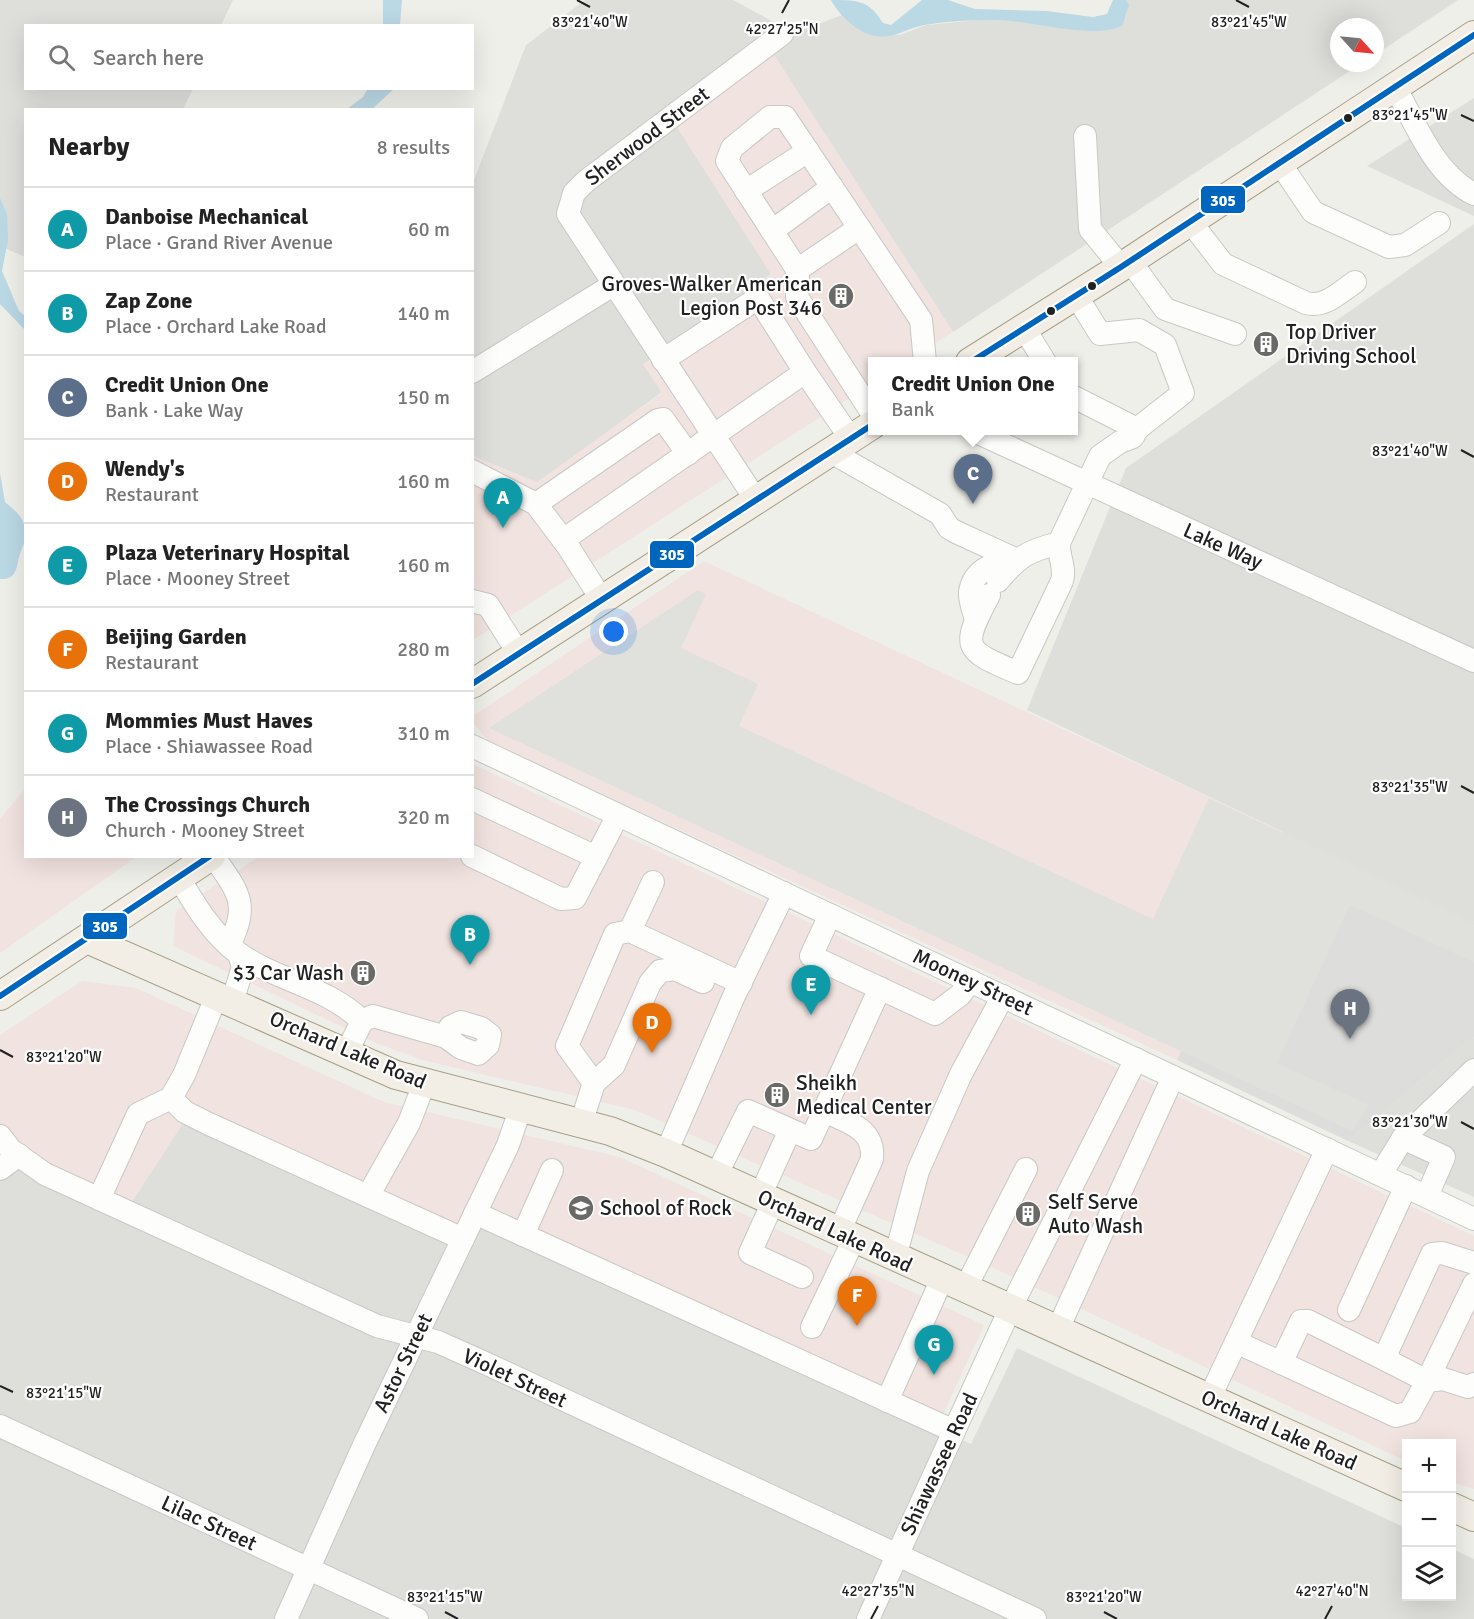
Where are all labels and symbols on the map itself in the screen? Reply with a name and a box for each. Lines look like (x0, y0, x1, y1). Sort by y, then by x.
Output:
text: 83°21'40"W (552, 13, 628, 31)
text: 83°21'45"W (1211, 13, 1287, 31)
north arrow (1330, 18, 1384, 72)
text: 42°27'25"N (745, 20, 819, 38)
street label: Sherwood Street (580, 81, 714, 191)
text: 83°21'45"W (1372, 106, 1448, 124)
unlabelled marker (1342, 112, 1354, 124)
line badge: 305 (1200, 185, 1246, 214)
text: 305 (1210, 191, 1236, 211)
place label: Groves-Walker American Legion Post 346 (601, 271, 822, 321)
unlabelled marker (1086, 280, 1098, 292)
building icon: Groves-Walker American Legion Post 346 (826, 281, 856, 311)
unlabelled marker (1045, 305, 1057, 317)
place label: Top Driver Driving School (1286, 319, 1416, 369)
building icon: Top Driver Driving School (1251, 329, 1281, 359)
text: 83°21'40"W (1372, 442, 1448, 460)
pin: C (954, 454, 992, 504)
pin: A (484, 478, 522, 528)
street label: Lake Way (1179, 517, 1267, 575)
line badge: 305 (649, 540, 695, 569)
text: 305 (659, 545, 685, 565)
your location (599, 617, 628, 646)
text: 83°21'35"W (1372, 778, 1448, 796)
line badge: 305 (82, 912, 128, 940)
pin: B (450, 916, 490, 965)
text: 305 (92, 917, 118, 937)
street label: Mooney Street (909, 943, 1037, 1021)
building icon: $3 Car Wash (348, 958, 378, 988)
place label: $3 Car Wash (233, 960, 344, 986)
pin: E (792, 966, 830, 1015)
pin: H (1330, 990, 1370, 1039)
pin: D (632, 1004, 672, 1053)
street label: Orchard Lake Road (266, 1005, 430, 1095)
text: 83°21'20"W (26, 1048, 102, 1066)
place label: Sheikh Medical Center (796, 1070, 932, 1120)
building icon: Sheikh Medical Center (762, 1080, 792, 1110)
text: 83°21'30"W (1372, 1113, 1448, 1131)
street label: Orchard Lake Road (753, 1184, 917, 1278)
place label: Self Serve Auto Wash (1048, 1189, 1143, 1239)
school or university icon: School of Rock (566, 1193, 596, 1223)
place label: School of Rock (600, 1195, 732, 1221)
building icon: Self Serve Auto Wash (1013, 1199, 1043, 1229)
pin: F (838, 1276, 876, 1326)
street label: Astor Street (368, 1309, 438, 1417)
pin: G (914, 1326, 954, 1375)
street label: Violet Street (459, 1343, 571, 1413)
text: 83°21'15"W (26, 1384, 102, 1402)
street label: Orchard Lake Road (1197, 1384, 1361, 1476)
street label: Shiawassee Road (895, 1389, 983, 1539)
street label: Lilac Street (157, 1490, 261, 1556)
text: 42°27'35"N (841, 1582, 915, 1600)
text: 42°27'40"N (1295, 1582, 1369, 1600)
text: 83°21'15"W (407, 1588, 483, 1606)
text: 83°21'20"W (1066, 1588, 1142, 1606)

